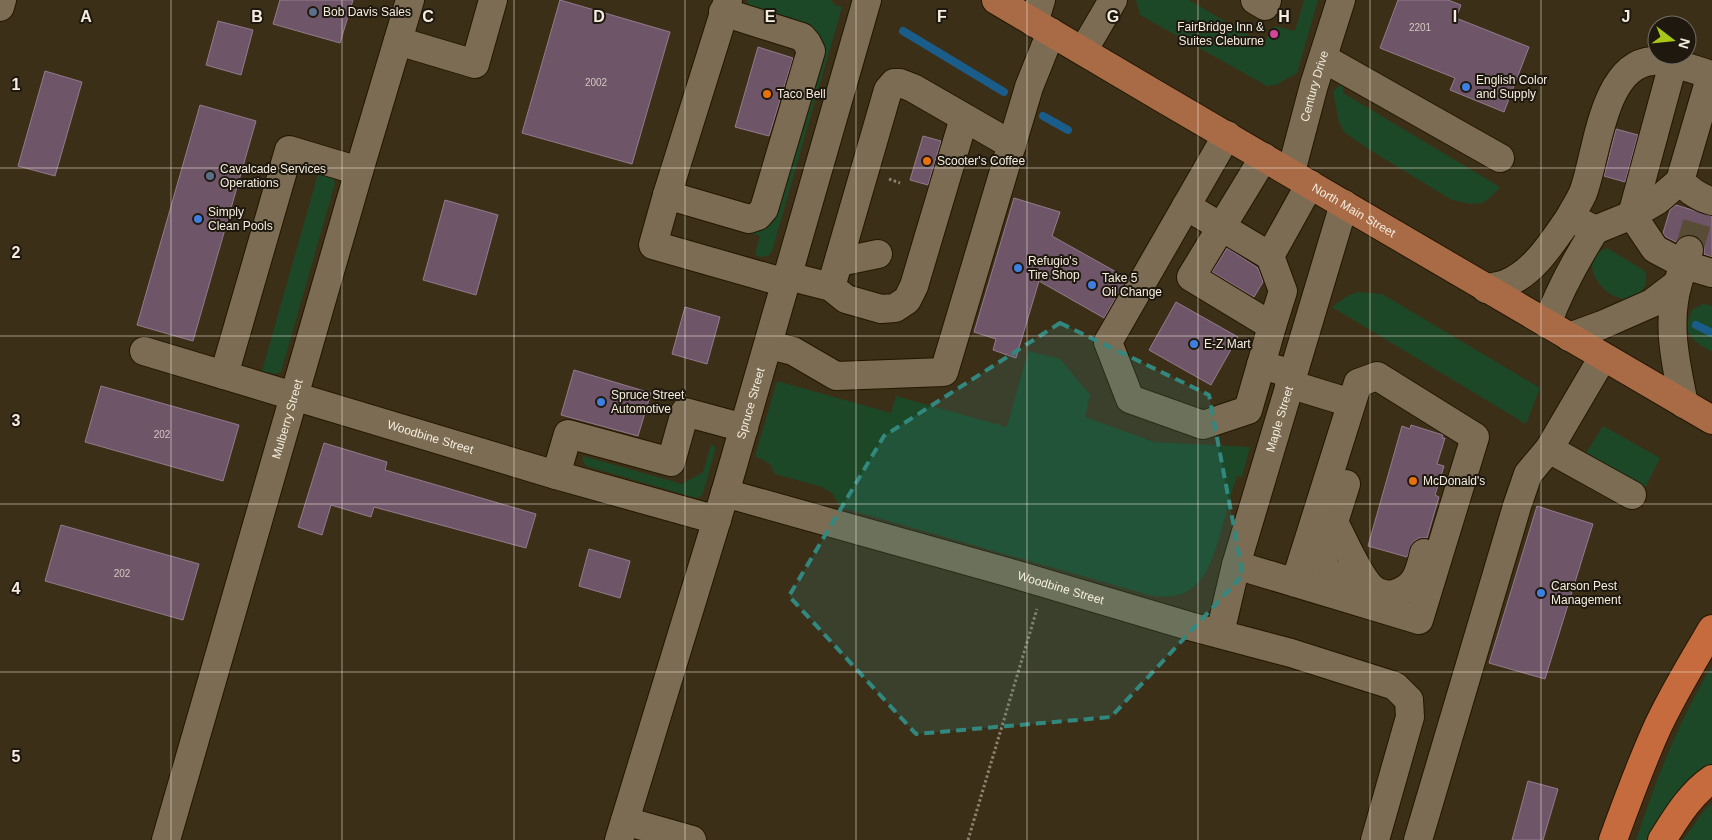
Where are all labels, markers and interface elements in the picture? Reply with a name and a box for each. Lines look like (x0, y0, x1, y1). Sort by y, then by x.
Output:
place label: Bob Davis Sales (323, 5, 411, 19)
marker: Bob Davis Sales (307, 6, 319, 18)
text: A (80, 8, 92, 25)
text: B (251, 8, 263, 25)
text: C (422, 8, 434, 25)
text: D (593, 8, 605, 25)
text: E (765, 8, 776, 25)
text: F (937, 8, 947, 25)
text: G (1107, 8, 1119, 25)
text: H (1278, 8, 1290, 25)
text: I (1453, 8, 1457, 25)
text: J (1622, 8, 1630, 25)
north arrow (1647, 15, 1697, 65)
place label: FairBridge Inn & Suites Cleburne (1177, 20, 1264, 48)
house number: 2201 (1409, 22, 1432, 33)
marker: FairBridge Inn & Suites Cleburne (1268, 28, 1280, 40)
text: N (1675, 37, 1694, 51)
street label: Century Drive (1298, 49, 1332, 123)
place label: English Color and Supply (1476, 73, 1547, 101)
text: 1 (12, 76, 21, 93)
house number: 2002 (585, 77, 608, 88)
marker: English Color and Supply (1460, 81, 1472, 93)
place label: Taco Bell (777, 87, 826, 101)
marker: Taco Bell (761, 88, 773, 100)
place label: Scooter's Coffee (937, 154, 1025, 168)
marker: Scooter's Coffee (921, 155, 933, 167)
place label: Cavalcade Services Operations (220, 162, 326, 190)
marker: Cavalcade Services Operations (204, 170, 216, 182)
street label: North Main Street (1310, 181, 1398, 241)
place label: Simply Clean Pools (208, 205, 273, 233)
marker: Simply Clean Pools (192, 213, 204, 225)
text: 2 (12, 244, 21, 261)
place label: Refugio's Tire Shop (1028, 254, 1080, 282)
marker: Refugio's Tire Shop (1012, 262, 1024, 274)
place label: Take 5 Oil Change (1102, 271, 1162, 299)
marker: Take 5 Oil Change (1086, 279, 1098, 291)
place label: E-Z Mart (1204, 337, 1251, 351)
marker: E-Z Mart (1188, 338, 1200, 350)
street label: Spruce Street (734, 366, 768, 441)
street label: Mulberry Street (269, 377, 306, 461)
street label: Maple Street (1263, 384, 1296, 454)
place label: Spruce Street Automotive (611, 388, 685, 416)
marker: Spruce Street Automotive (595, 396, 607, 408)
text: 3 (12, 412, 21, 429)
street label: Woodbine Street (386, 418, 476, 457)
house number: 202 (154, 429, 171, 440)
place label: McDonald's (1423, 474, 1485, 488)
marker: McDonald's (1407, 475, 1419, 487)
house number: 202 (114, 568, 131, 579)
street label: Woodbine Street (1016, 569, 1106, 608)
place label: Carson Pest Management (1551, 579, 1622, 607)
text: 4 (12, 580, 21, 597)
marker: Carson Pest Management (1535, 587, 1547, 599)
text: 5 (12, 748, 21, 765)

